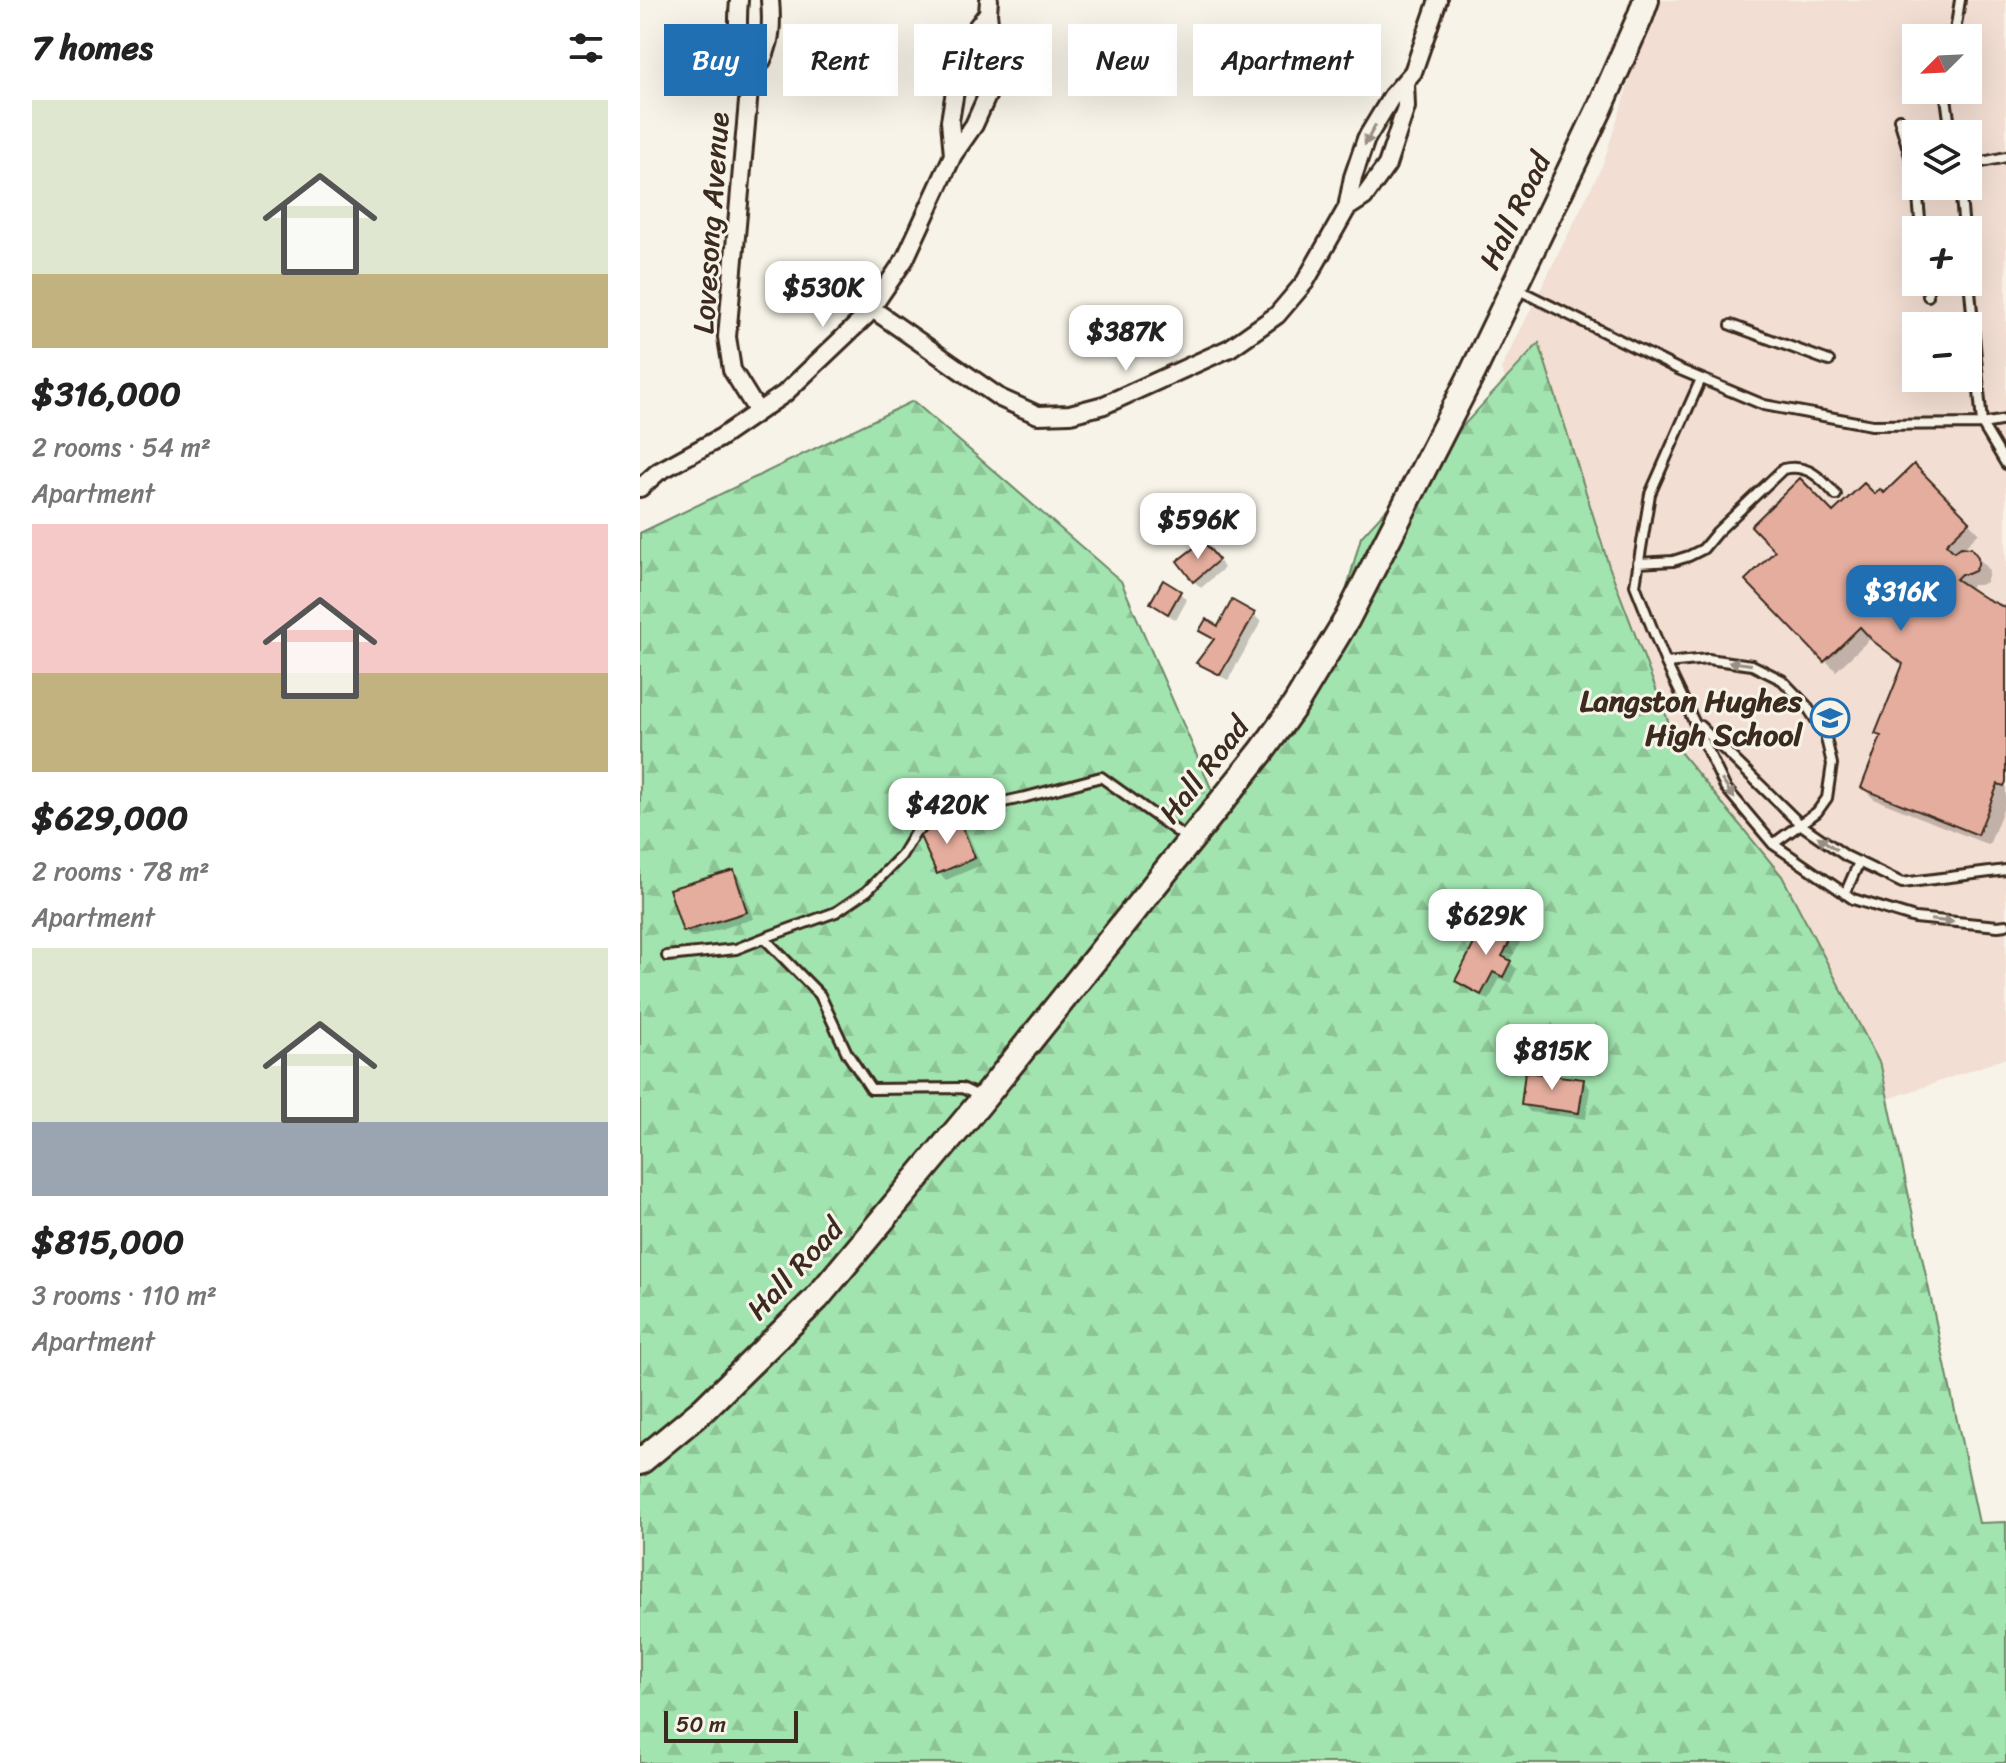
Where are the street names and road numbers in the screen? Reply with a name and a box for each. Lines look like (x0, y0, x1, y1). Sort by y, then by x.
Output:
street label: Lovesong Avenue (676, 110, 746, 336)
street label: Hall Road (1463, 141, 1568, 279)
street label: Hall Road (1144, 702, 1265, 836)
street label: Hall Road (732, 1203, 859, 1333)

